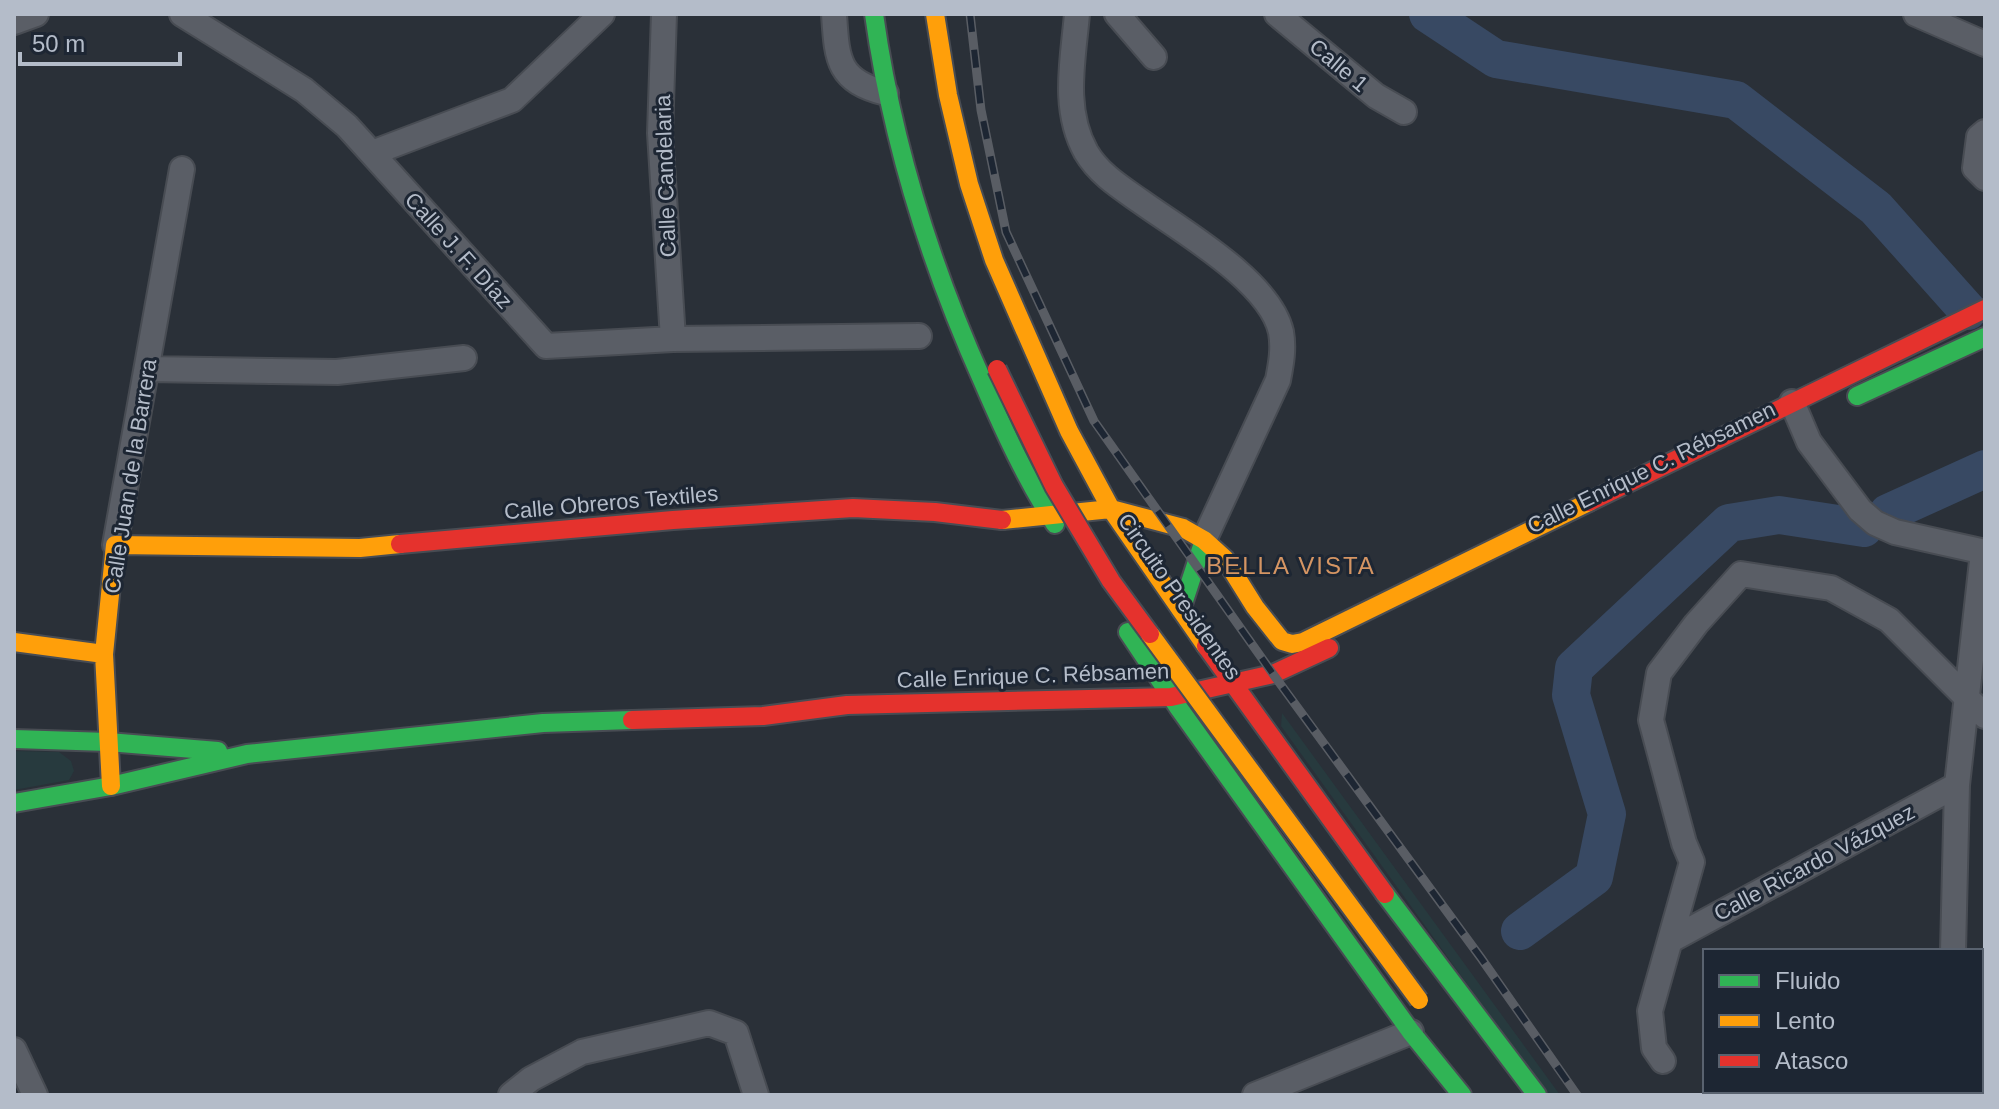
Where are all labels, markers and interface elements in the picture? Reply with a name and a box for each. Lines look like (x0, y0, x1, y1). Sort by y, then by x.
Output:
scale bar (20, 16, 180, 66)
text: 50 m (32, 30, 85, 57)
street label: Calle 1 (1304, 34, 1373, 97)
street label: Calle Candelaria (650, 94, 681, 258)
street label: Calle J. F. Díaz (400, 187, 517, 314)
street label: Calle Juan de la Barrera (100, 356, 162, 595)
street label: Calle Enrique C. Rébsamen (1523, 396, 1779, 538)
street label: Calle Obreros Textiles (503, 481, 719, 524)
street label: Circuito Presidentes (1113, 508, 1246, 684)
district label: BELLA VISTA (1206, 552, 1376, 579)
street label: Calle Enrique C. Rébsamen (896, 658, 1170, 693)
street label: Calle Ricardo Vázquez (1710, 799, 1919, 926)
legend (1703, 949, 1983, 1093)
text: Fluido (1775, 967, 1840, 994)
text: Lento (1775, 1007, 1835, 1034)
text: Atasco (1775, 1047, 1848, 1074)

